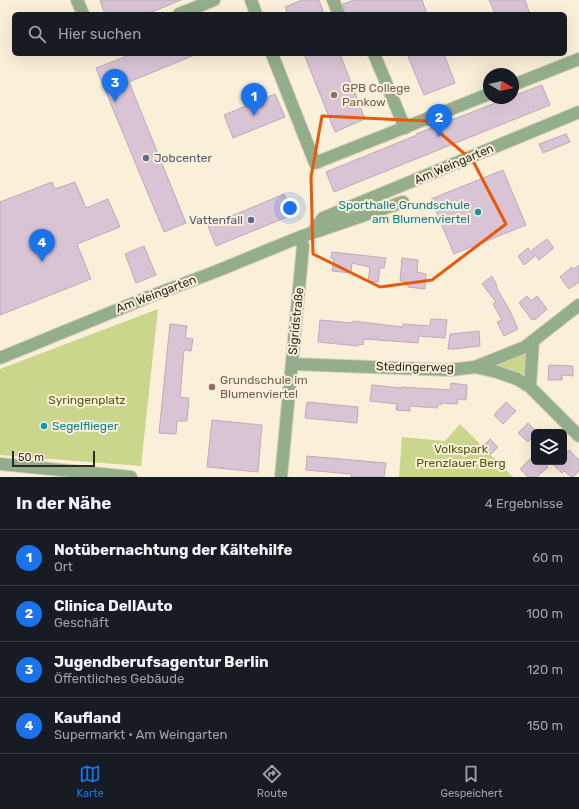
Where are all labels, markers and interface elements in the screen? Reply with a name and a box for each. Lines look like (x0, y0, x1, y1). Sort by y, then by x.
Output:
search box (12, 12, 567, 56)
icon: search (26, 23, 48, 45)
text: Hier suchen (58, 25, 141, 43)
north arrow (483, 68, 519, 104)
pin: 3 (102, 69, 128, 102)
place label: GPB College Pankow (342, 81, 410, 109)
pin: 1 (241, 83, 267, 116)
marker: GPB College Pankow (329, 90, 339, 100)
pin: 2 (426, 104, 452, 137)
street label: Am Weingarten (412, 141, 496, 187)
place label: Jobcenter (154, 151, 213, 165)
marker: Jobcenter (141, 153, 151, 163)
your location (280, 198, 300, 218)
place label: Sporthalle Grundschule am Blumenviertel (339, 198, 470, 226)
marker: Sporthalle Grundschule am Blumenviertel (473, 207, 483, 217)
place label: Vattenfall (189, 213, 243, 227)
marker: Vattenfall (246, 215, 256, 225)
pin: 4 (29, 229, 55, 262)
street label: Am Weingarten (114, 272, 198, 316)
street label: Sigridstraße (285, 286, 307, 355)
street label: Stedingerweg (376, 359, 454, 375)
place label: Grundschule im Blumenviertel (220, 373, 308, 401)
marker: Grundschule im Blumenviertel (207, 382, 217, 392)
park label: Syringenplatz (48, 393, 126, 407)
place label: Segelflieger (52, 419, 119, 433)
marker: Segelflieger (39, 421, 49, 431)
map controls (531, 429, 567, 465)
button: layers (531, 429, 567, 465)
park label: Volkspark Prenzlauer Berg (416, 442, 506, 470)
scale bar (12, 449, 95, 468)
text: 50 m (18, 451, 44, 464)
text: In der Nähe (16, 493, 111, 513)
text: 4 Ergebnisse (485, 496, 563, 511)
text: Notübernachtung der Kältehilfe (54, 541, 292, 559)
text: 1 (26, 550, 32, 565)
text: 60 m (532, 550, 563, 565)
text: Ort (54, 559, 73, 574)
text: Clinica DellAuto (54, 597, 173, 615)
text: 2 (25, 606, 33, 621)
text: 100 m (526, 606, 563, 621)
text: Geschäft (54, 615, 109, 630)
text: Jugendberufsagentur Berlin (54, 653, 269, 671)
text: 3 (25, 662, 33, 677)
text: 120 m (527, 662, 563, 677)
text: Öffentliches Gebäude (54, 671, 184, 686)
text: Kaufland (54, 709, 121, 727)
text: 4 (25, 718, 33, 733)
text: 150 m (527, 718, 563, 733)
text: Supermarkt · Am Weingarten (54, 727, 227, 742)
tab: Karte (77, 763, 104, 800)
tab: Route (257, 763, 287, 800)
tab: Gespeichert (440, 763, 502, 800)

